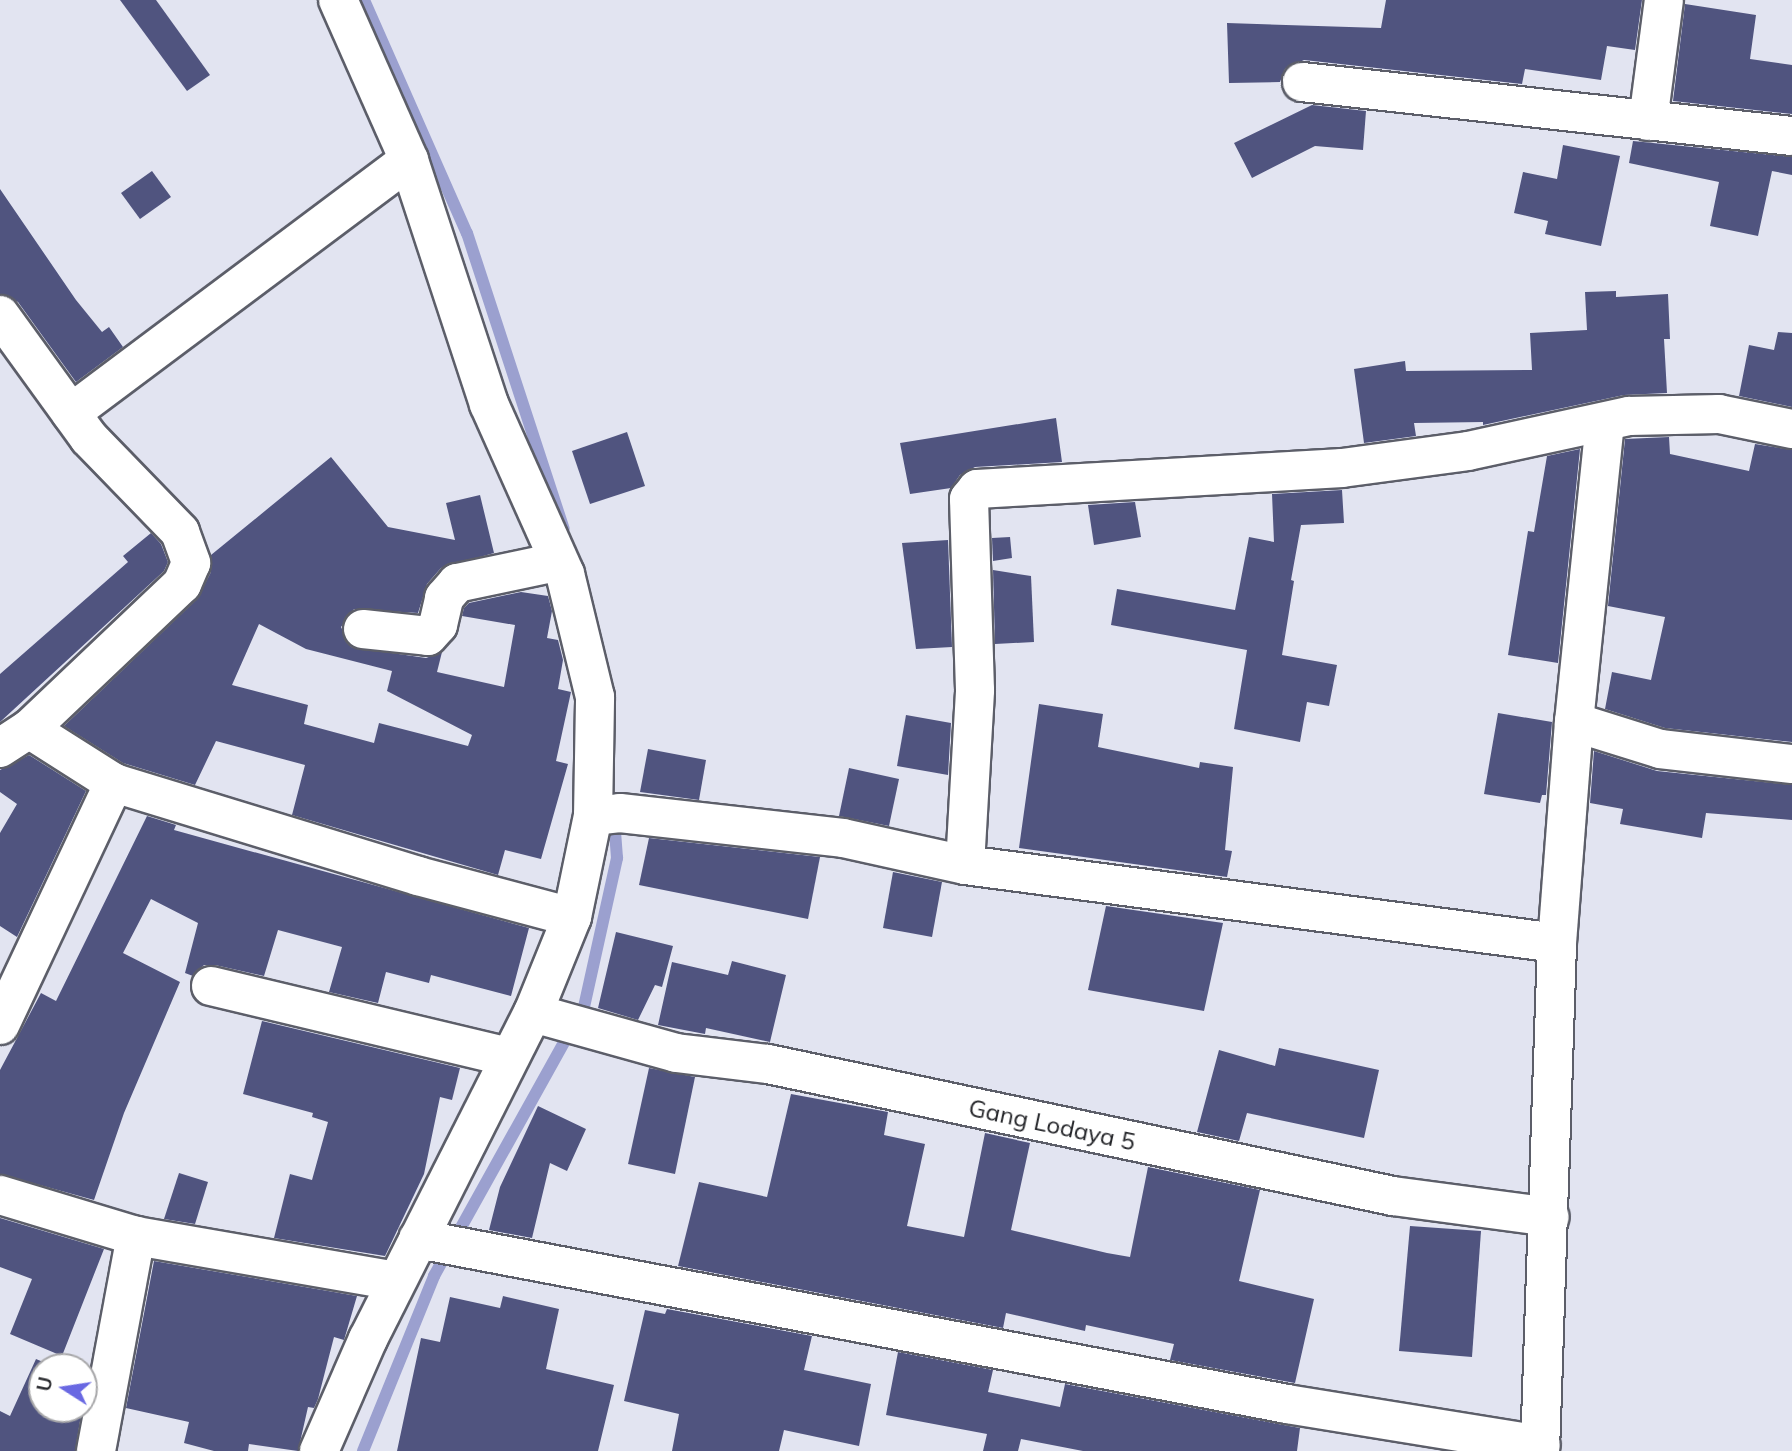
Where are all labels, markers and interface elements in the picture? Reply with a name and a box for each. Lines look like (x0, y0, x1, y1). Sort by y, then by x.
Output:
street label: Gang Lodaya 5 (966, 1093, 1138, 1157)
north arrow (28, 1353, 98, 1423)
text: U (31, 1375, 58, 1393)

